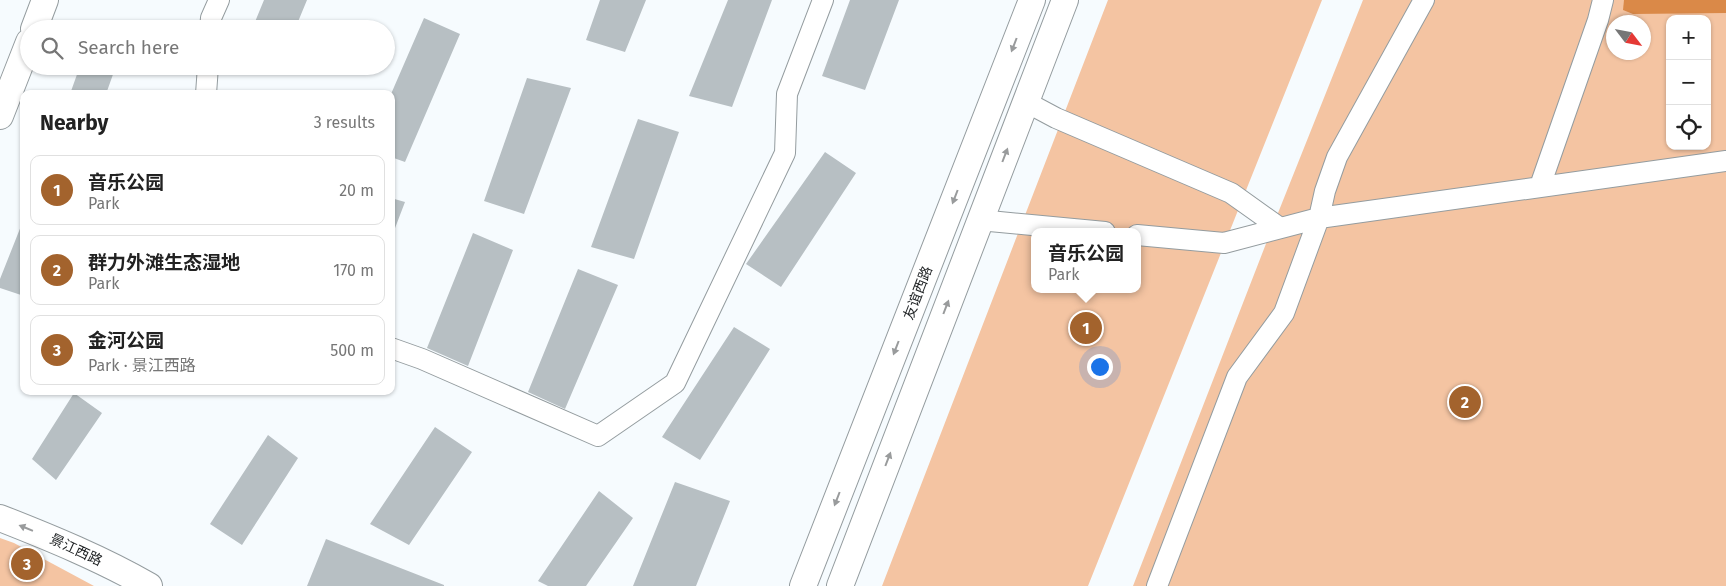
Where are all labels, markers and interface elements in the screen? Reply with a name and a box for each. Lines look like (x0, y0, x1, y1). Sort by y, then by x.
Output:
north arrow (1606, 15, 1651, 60)
map controls (1666, 15, 1711, 150)
button: + (1666, 15, 1711, 60)
search box (20, 20, 395, 75)
icon: search (38, 34, 66, 62)
text: Search here (78, 36, 179, 59)
one-way arrow (1010, 38, 1018, 53)
button: − (1666, 60, 1711, 105)
button: locate (1666, 105, 1711, 150)
text: Nearby (40, 110, 108, 136)
text: 3 results (314, 113, 375, 132)
one-way arrow (1001, 147, 1009, 162)
text: 音乐公园 (88, 171, 164, 194)
text: 1 (53, 181, 61, 200)
text: 20 m (339, 181, 374, 200)
one-way arrow (951, 190, 959, 205)
text: Park (88, 194, 120, 213)
popup (1031, 228, 1141, 293)
text: 音乐公园 (1048, 242, 1124, 265)
text: 群力外滩生态湿地 (88, 251, 240, 274)
text: 2 (53, 261, 61, 280)
text: 170 m (333, 261, 374, 280)
street label: 友谊西路 (900, 264, 936, 322)
text: Park (1048, 265, 1079, 284)
text: Park (88, 274, 120, 293)
one-way arrow (942, 299, 950, 314)
pin: 1 (1070, 309, 1102, 347)
text: 金河公园 (88, 329, 164, 352)
text: 3 (53, 341, 61, 360)
text: 500 m (330, 341, 374, 360)
one-way arrow (892, 341, 900, 356)
your location (1087, 354, 1113, 380)
text: Park · 景江西路 (88, 356, 196, 375)
pin: 2 (1449, 383, 1481, 421)
one-way arrow (885, 452, 893, 466)
one-way arrow (833, 492, 840, 507)
one-way arrow (18, 524, 33, 532)
street label: 景江西路 (47, 530, 105, 570)
pin: 3 (11, 545, 43, 583)

